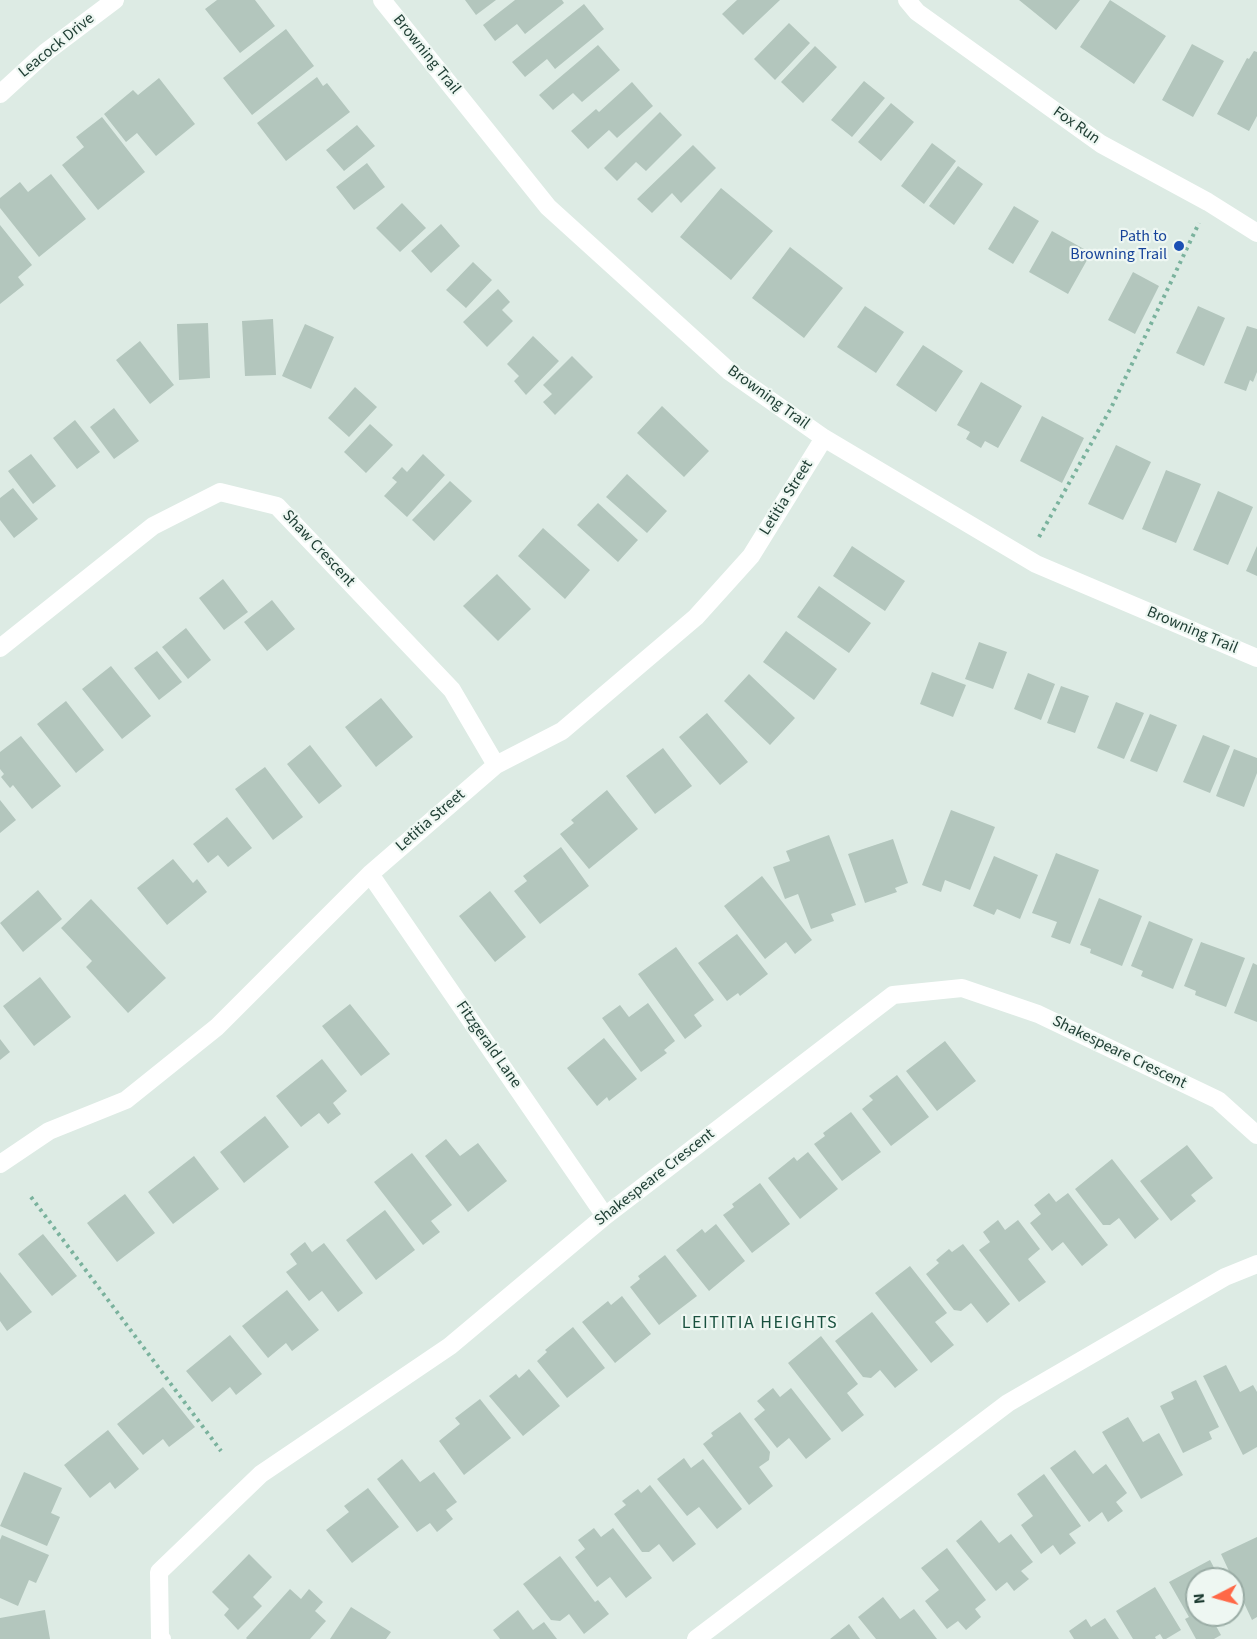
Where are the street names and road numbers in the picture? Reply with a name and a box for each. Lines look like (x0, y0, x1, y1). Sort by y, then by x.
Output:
street label: Leacock Drive (15, 10, 99, 82)
street label: Browning Trail (388, 11, 464, 99)
street label: Fox Run (1049, 103, 1103, 149)
street label: Browning Trail (723, 362, 813, 434)
street label: Letitia Street (756, 457, 818, 539)
street label: Shaw Crescent (277, 507, 359, 591)
street label: Browning Trail (1144, 603, 1240, 659)
street label: Letitia Street (392, 786, 470, 856)
street label: Fitzgerald Lane (451, 998, 525, 1092)
street label: Shakespeare Crescent (1049, 1012, 1189, 1094)
street label: Shakespeare Crescent (591, 1125, 719, 1231)

